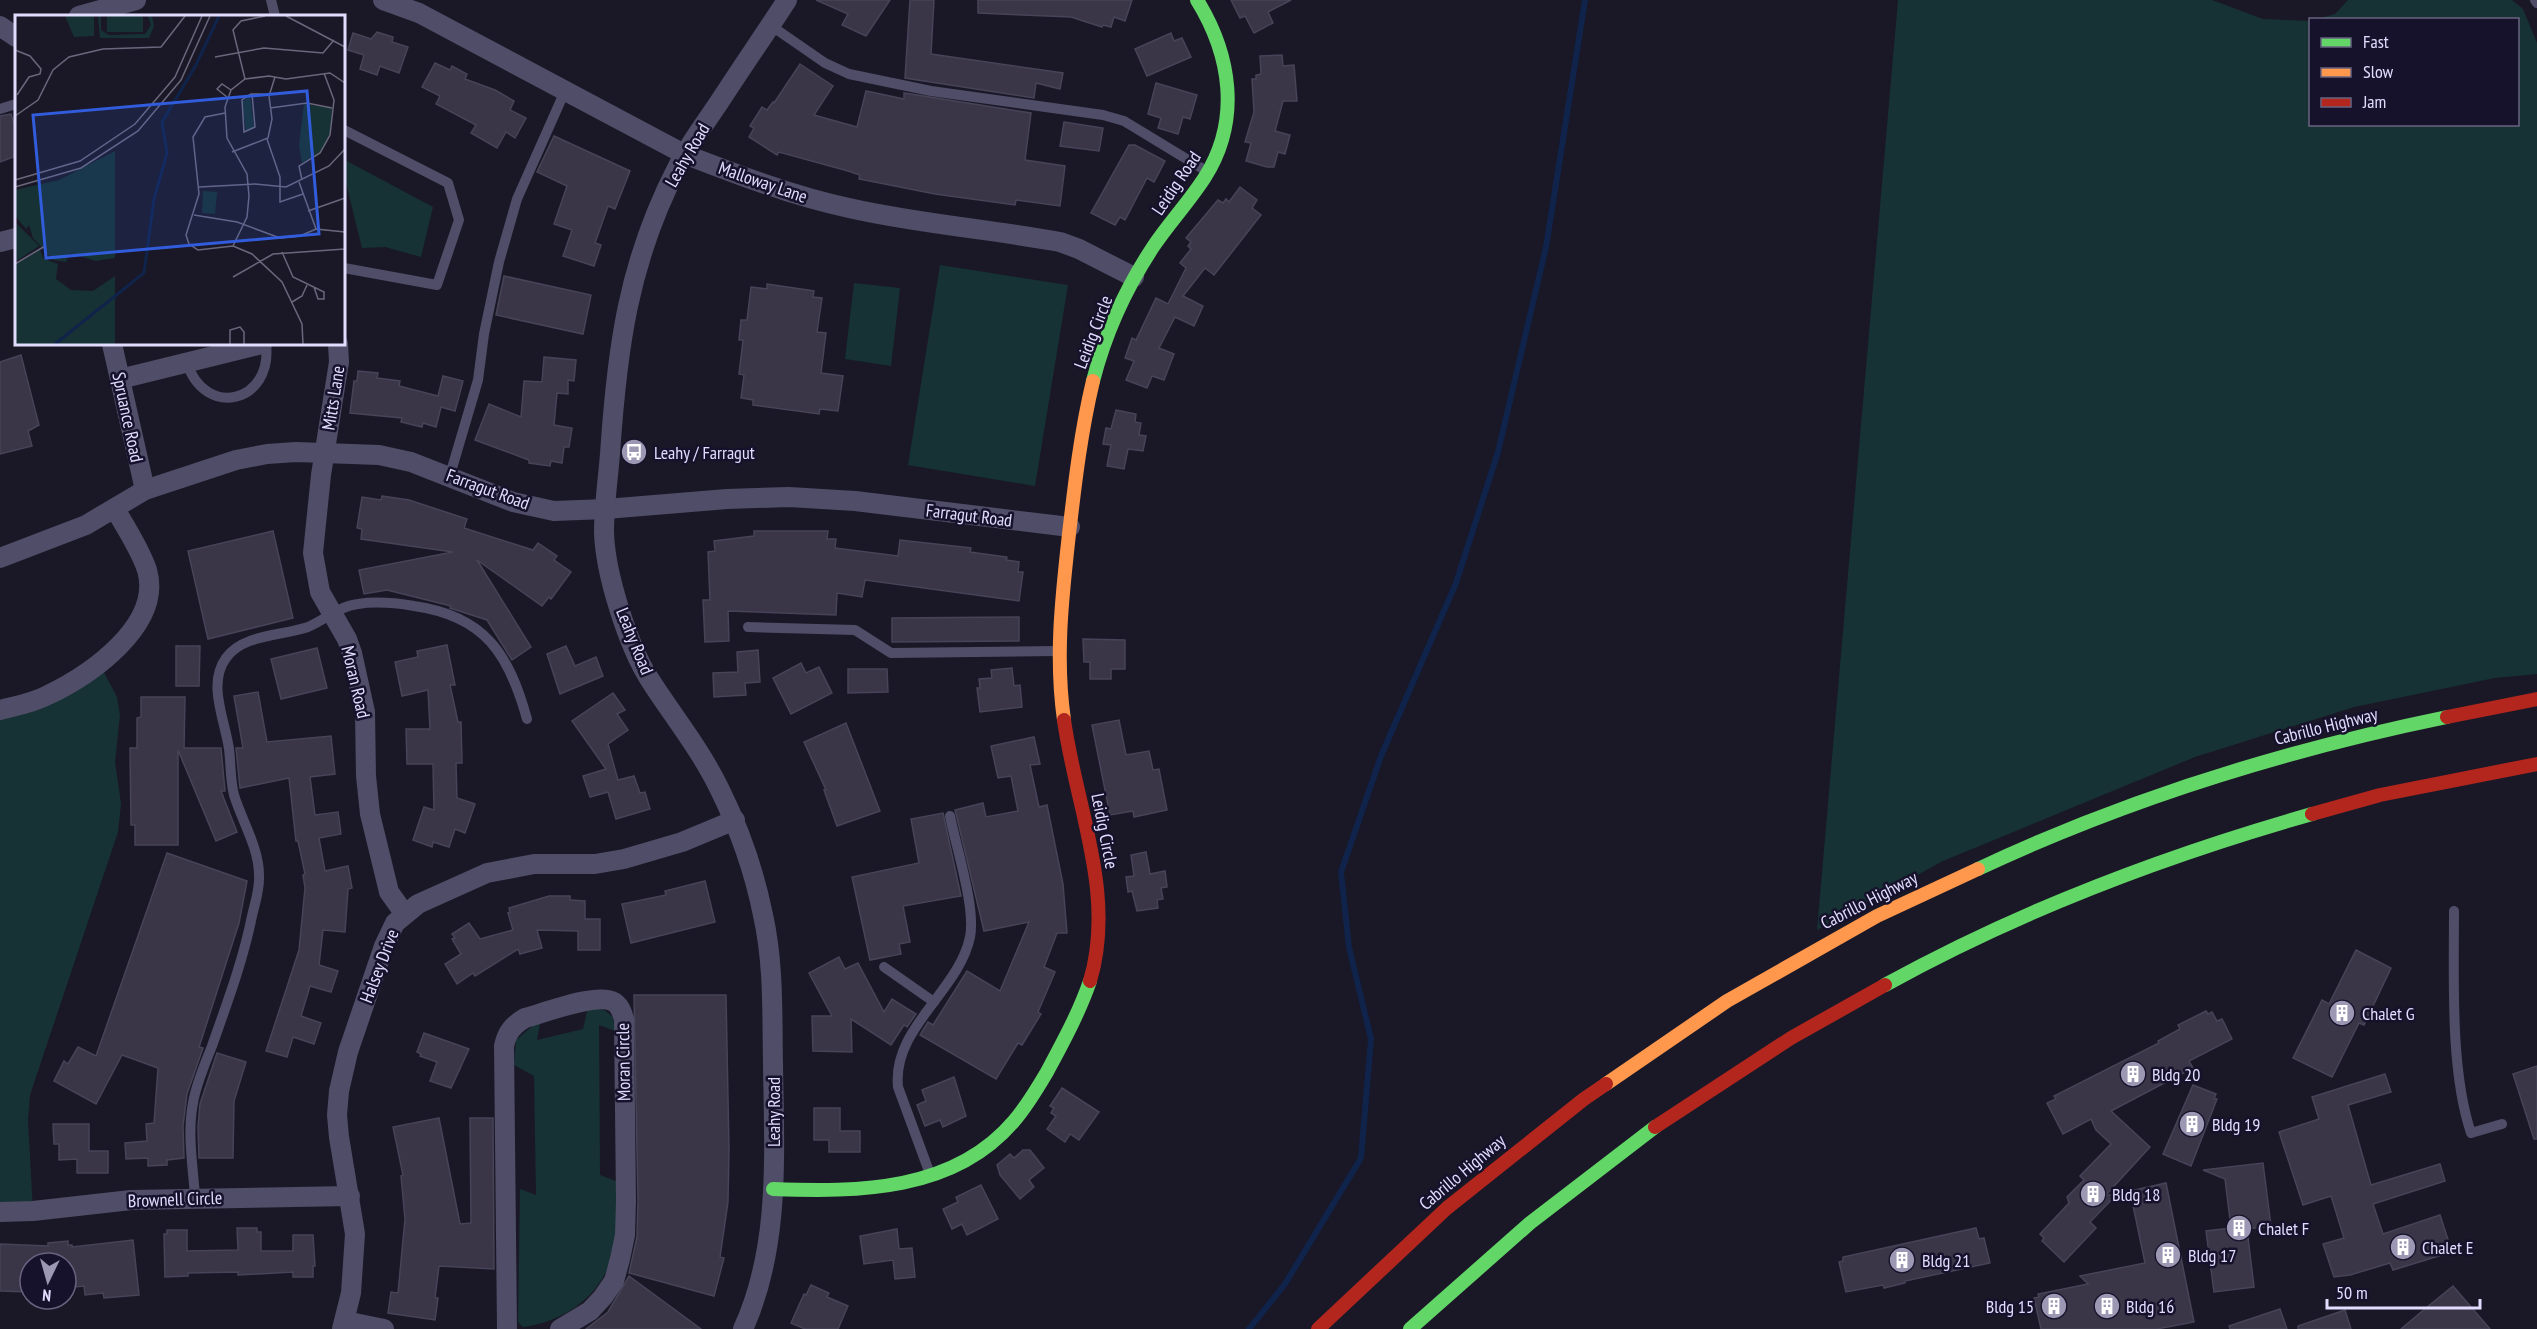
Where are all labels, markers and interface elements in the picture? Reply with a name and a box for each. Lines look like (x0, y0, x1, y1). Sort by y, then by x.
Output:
inset map (15, 15, 345, 345)
legend (2309, 18, 2519, 126)
text: Fast (2363, 30, 2389, 53)
text: Slow (2363, 60, 2394, 83)
text: Jam (2362, 90, 2386, 113)
street label: Leahy Road (660, 119, 714, 191)
street label: Leidig Road (1146, 147, 1206, 219)
street label: Malloway Lane (716, 156, 810, 208)
street label: Leidig Circle (1069, 292, 1117, 372)
street label: Mitts Lane (317, 364, 349, 432)
street label: Spruance Road (107, 370, 149, 464)
bus stop icon: Leahy / Farragut (619, 437, 649, 467)
place label: Leahy / Farragut (654, 441, 755, 464)
street label: Farragut Road (443, 463, 533, 515)
street label: Farragut Road (925, 498, 1013, 532)
street label: Leahy Road (611, 604, 659, 678)
street label: Moran Road (336, 643, 376, 721)
street label: Cabrillo Highway (2272, 702, 2380, 750)
street label: Leidig Circle (1086, 791, 1124, 871)
street label: Cabrillo Highway (1817, 866, 1922, 934)
street label: Halsey Drive (354, 926, 404, 1006)
building icon: Chalet G (2327, 998, 2357, 1028)
place label: Chalet G (2362, 1002, 2415, 1025)
street label: Moran Circle (611, 1023, 635, 1101)
building icon: Bldg 20 (2118, 1059, 2148, 1089)
place label: Bldg 20 (2152, 1063, 2200, 1086)
street label: Leahy Road (762, 1077, 785, 1147)
building icon: Bldg 19 (2177, 1109, 2207, 1139)
place label: Bldg 19 (2212, 1113, 2260, 1136)
street label: Cabrillo Highway (1414, 1129, 1510, 1215)
building icon: Bldg 18 (2078, 1179, 2108, 1209)
place label: Bldg 18 (2112, 1183, 2160, 1206)
street label: Brownell Circle (127, 1186, 223, 1212)
building icon: Chalet F (2224, 1213, 2254, 1243)
place label: Chalet F (2258, 1217, 2309, 1240)
building icon: Chalet E (2388, 1232, 2418, 1262)
place label: Chalet E (2422, 1236, 2473, 1259)
building icon: Bldg 17 (2153, 1240, 2183, 1270)
place label: Bldg 17 (2188, 1244, 2236, 1267)
building icon: Bldg 21 (1887, 1245, 1917, 1275)
place label: Bldg 21 (1922, 1249, 1970, 1272)
north arrow (18, 1251, 78, 1311)
scale bar (2327, 1272, 2480, 1310)
text: 50 m (2336, 1281, 2368, 1304)
text: N (42, 1286, 52, 1306)
building icon: Bldg 15 (2039, 1291, 2069, 1321)
building icon: Bldg 16 (2092, 1291, 2122, 1321)
place label: Bldg 15 (1986, 1295, 2034, 1318)
place label: Bldg 16 (2126, 1295, 2174, 1318)

